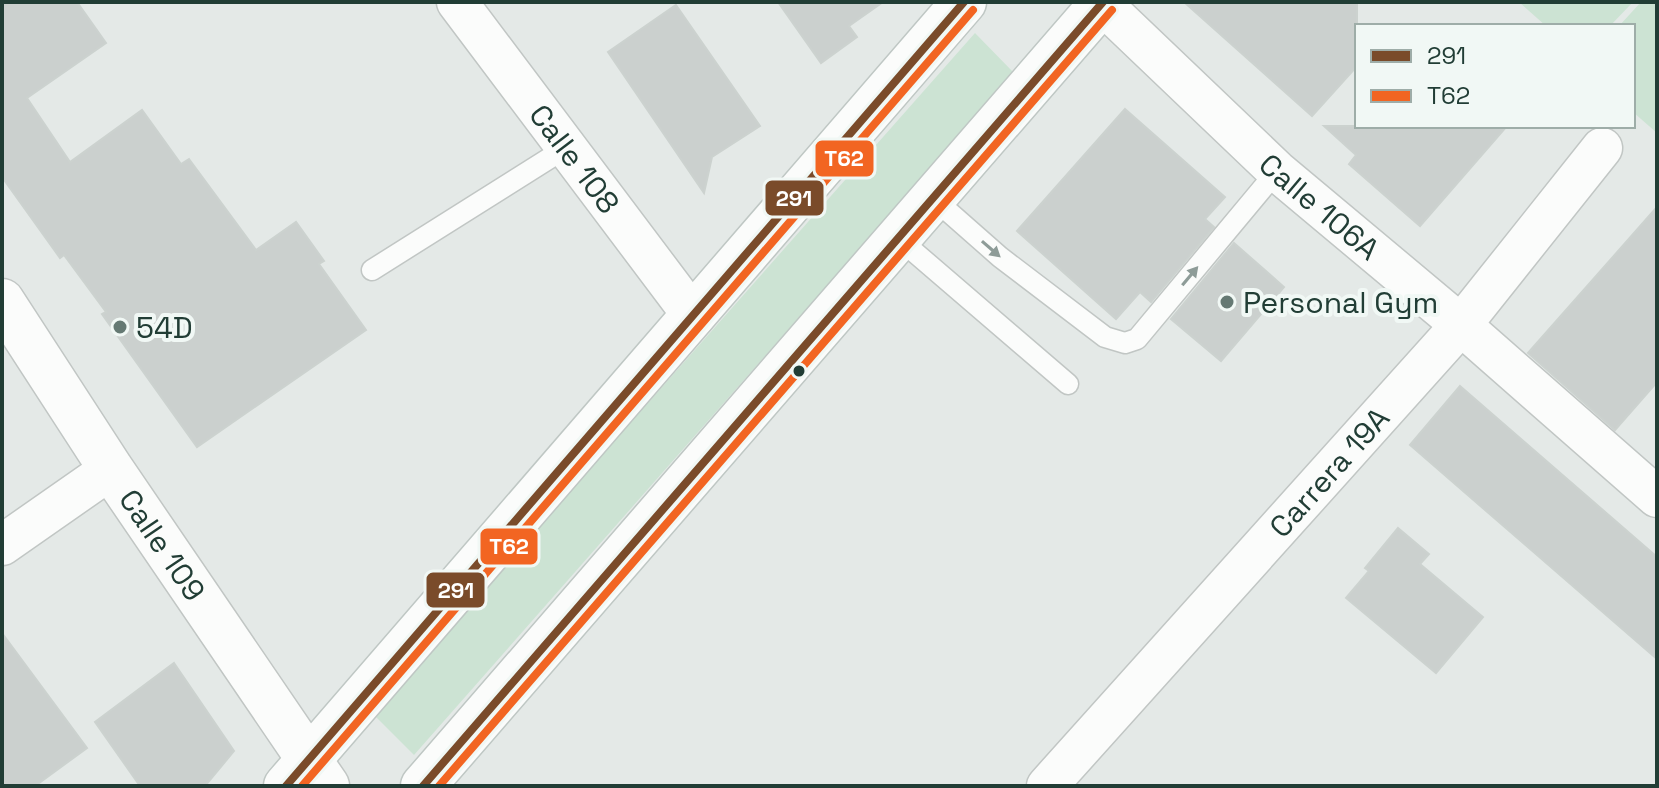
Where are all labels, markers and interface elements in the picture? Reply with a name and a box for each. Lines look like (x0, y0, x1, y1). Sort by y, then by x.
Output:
legend (1355, 24, 1635, 128)
text: 291 (1427, 40, 1466, 71)
text: T62 (1427, 80, 1470, 111)
street label: Calle 108 (521, 96, 629, 221)
line badge: T62 (814, 139, 875, 178)
text: T62 (824, 144, 864, 172)
street label: Calle 106A (1251, 145, 1388, 268)
line badge: 291 (764, 179, 825, 217)
text: 291 (776, 184, 812, 212)
one-way arrow (981, 240, 1001, 257)
one-way arrow (1181, 266, 1198, 286)
place label: Personal Gym (1243, 283, 1438, 322)
marker: Personal Gym (1218, 293, 1236, 311)
place label: 54D (136, 308, 193, 347)
marker: 54D (111, 318, 129, 336)
unlabelled marker (791, 363, 807, 379)
street label: Carrera 19A (1260, 399, 1398, 545)
street label: Calle 109 (111, 481, 214, 608)
line badge: T62 (479, 527, 539, 566)
text: T62 (489, 532, 529, 560)
line badge: 291 (425, 571, 486, 609)
text: 291 (438, 576, 474, 604)

